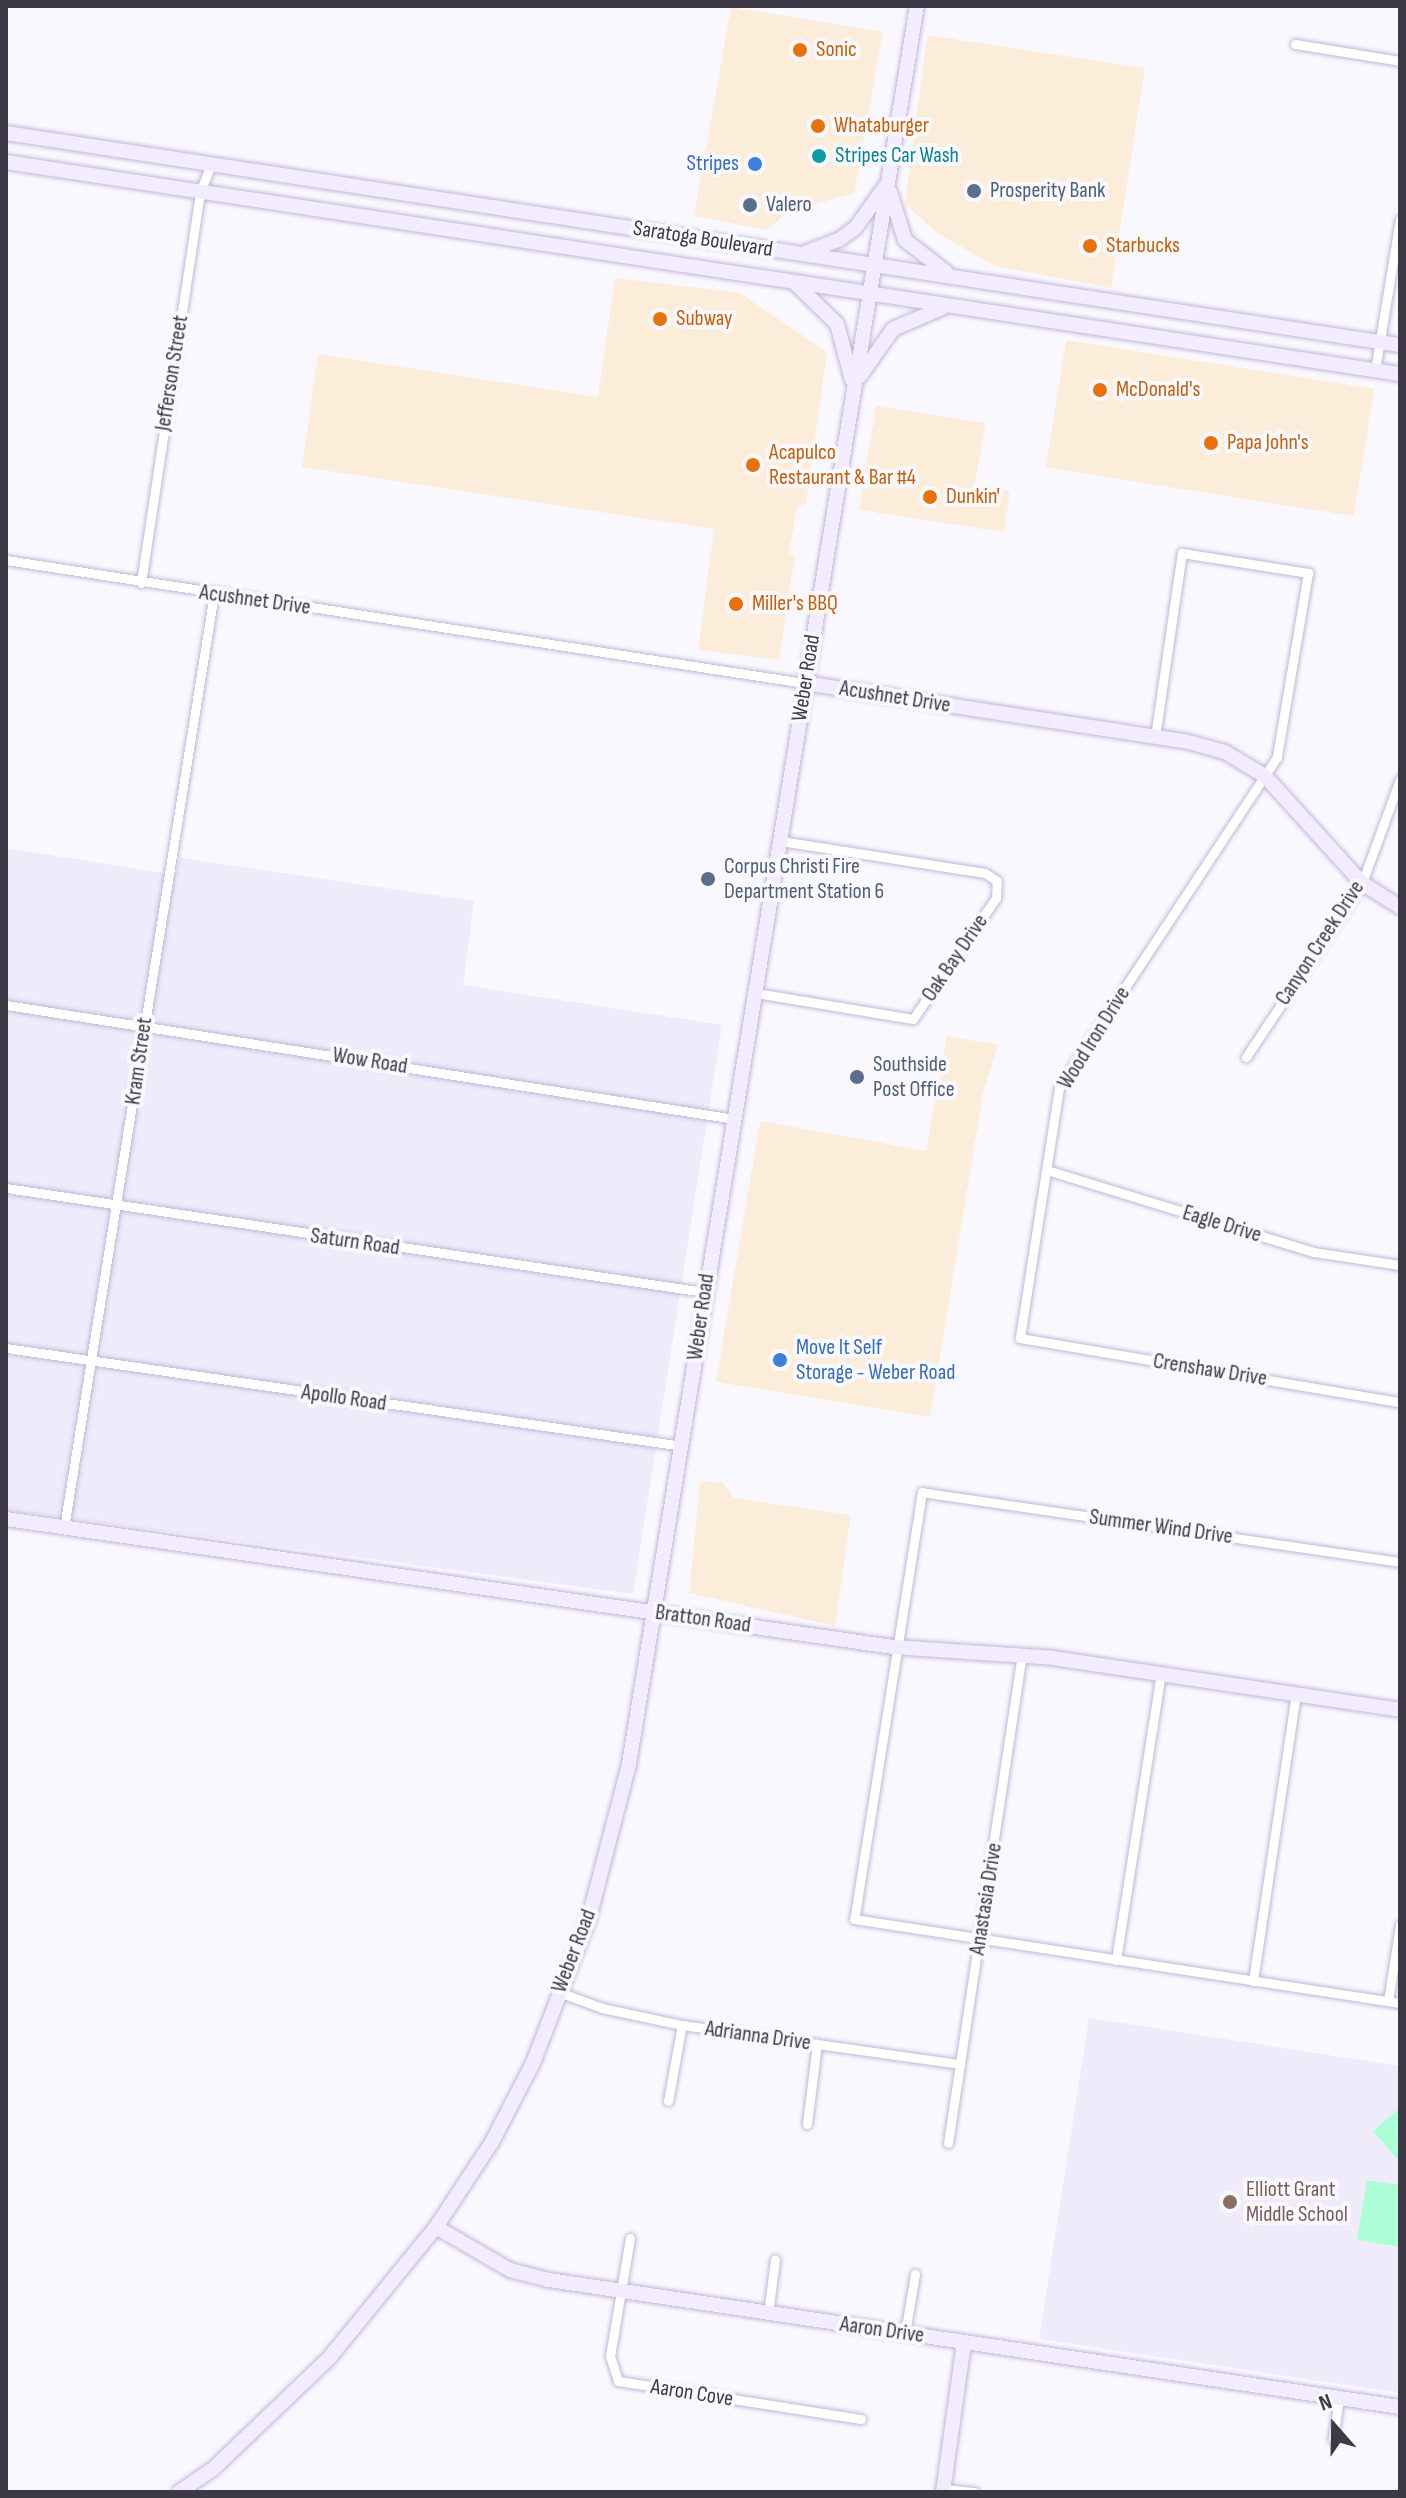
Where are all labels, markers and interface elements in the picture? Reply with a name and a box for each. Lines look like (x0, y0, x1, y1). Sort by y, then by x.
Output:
place label: Sonic (816, 37, 857, 63)
marker: Sonic (791, 41, 809, 59)
place label: Whataburger (834, 113, 929, 139)
marker: Whataburger (809, 117, 827, 135)
place label: Stripes Car Wash (835, 143, 959, 169)
marker: Stripes Car Wash (810, 147, 828, 165)
place label: Stripes (687, 151, 739, 177)
marker: Stripes (746, 155, 764, 173)
place label: Prosperity Bank (990, 178, 1106, 204)
marker: Prosperity Bank (965, 182, 983, 200)
place label: Valero (766, 192, 812, 218)
marker: Valero (741, 196, 759, 214)
street label: Saratoga Boulevard (631, 215, 775, 263)
place label: Starbucks (1106, 233, 1180, 259)
marker: Starbucks (1081, 237, 1099, 255)
place label: Subway (676, 306, 733, 332)
marker: Subway (651, 310, 669, 328)
street label: Jefferson Street (150, 313, 194, 433)
place label: McDonald's (1116, 377, 1200, 403)
marker: McDonald's (1091, 381, 1109, 399)
place label: Papa John's (1227, 430, 1309, 456)
marker: Papa John's (1202, 434, 1220, 452)
place label: Acapulco Restaurant & Bar #4 (769, 439, 916, 490)
marker: Acapulco Restaurant & Bar #4 (744, 456, 762, 474)
place label: Dunkin' (946, 484, 1000, 510)
marker: Dunkin' (921, 488, 939, 506)
street label: Acushnet Drive (198, 579, 312, 621)
place label: Miller's BBQ (752, 591, 838, 617)
marker: Miller's BBQ (727, 595, 745, 613)
street label: Weber Road (786, 633, 826, 723)
street label: Acushnet Drive (838, 675, 952, 719)
place label: Corpus Christi Fire Department Station 6 (724, 853, 884, 904)
marker: Corpus Christi Fire Department Station 6 (699, 870, 717, 888)
street label: Canyon Creek Drive (1270, 876, 1370, 1010)
street label: Oak Bay Drive (916, 909, 994, 1007)
street label: Wood Iron Drive (1052, 982, 1136, 1094)
street label: Kram Street (120, 1015, 158, 1107)
street label: Wow Road (331, 1042, 409, 1080)
place label: Southside Post Office (873, 1051, 955, 1102)
marker: Southside Post Office (848, 1068, 866, 1086)
street label: Eagle Drive (1179, 1200, 1265, 1248)
street label: Saturn Road (309, 1223, 401, 1261)
street label: Weber Road (682, 1272, 720, 1362)
place label: Move It Self Storage - Weber Road (796, 1334, 955, 1386)
street label: Crenshaw Drive (1151, 1348, 1269, 1392)
marker: Move It Self Storage - Weber Road (771, 1351, 789, 1369)
street label: Apollo Road (300, 1379, 388, 1417)
street label: Summer Wind Drive (1088, 1504, 1234, 1550)
street label: Bratton Road (654, 1599, 752, 1639)
street label: Anastasia Drive (964, 1841, 1008, 1957)
street label: Weber Road (546, 1906, 602, 1996)
street label: Adrianna Drive (703, 2016, 813, 2056)
place label: Elliott Grant Middle School (1246, 2176, 1348, 2228)
marker: Elliott Grant Middle School (1221, 2193, 1239, 2211)
street label: Aaron Drive (838, 2311, 926, 2349)
street label: Aaron Cove (649, 2373, 735, 2413)
north arrow (1294, 2386, 1374, 2466)
text: N (1315, 2388, 1336, 2418)

